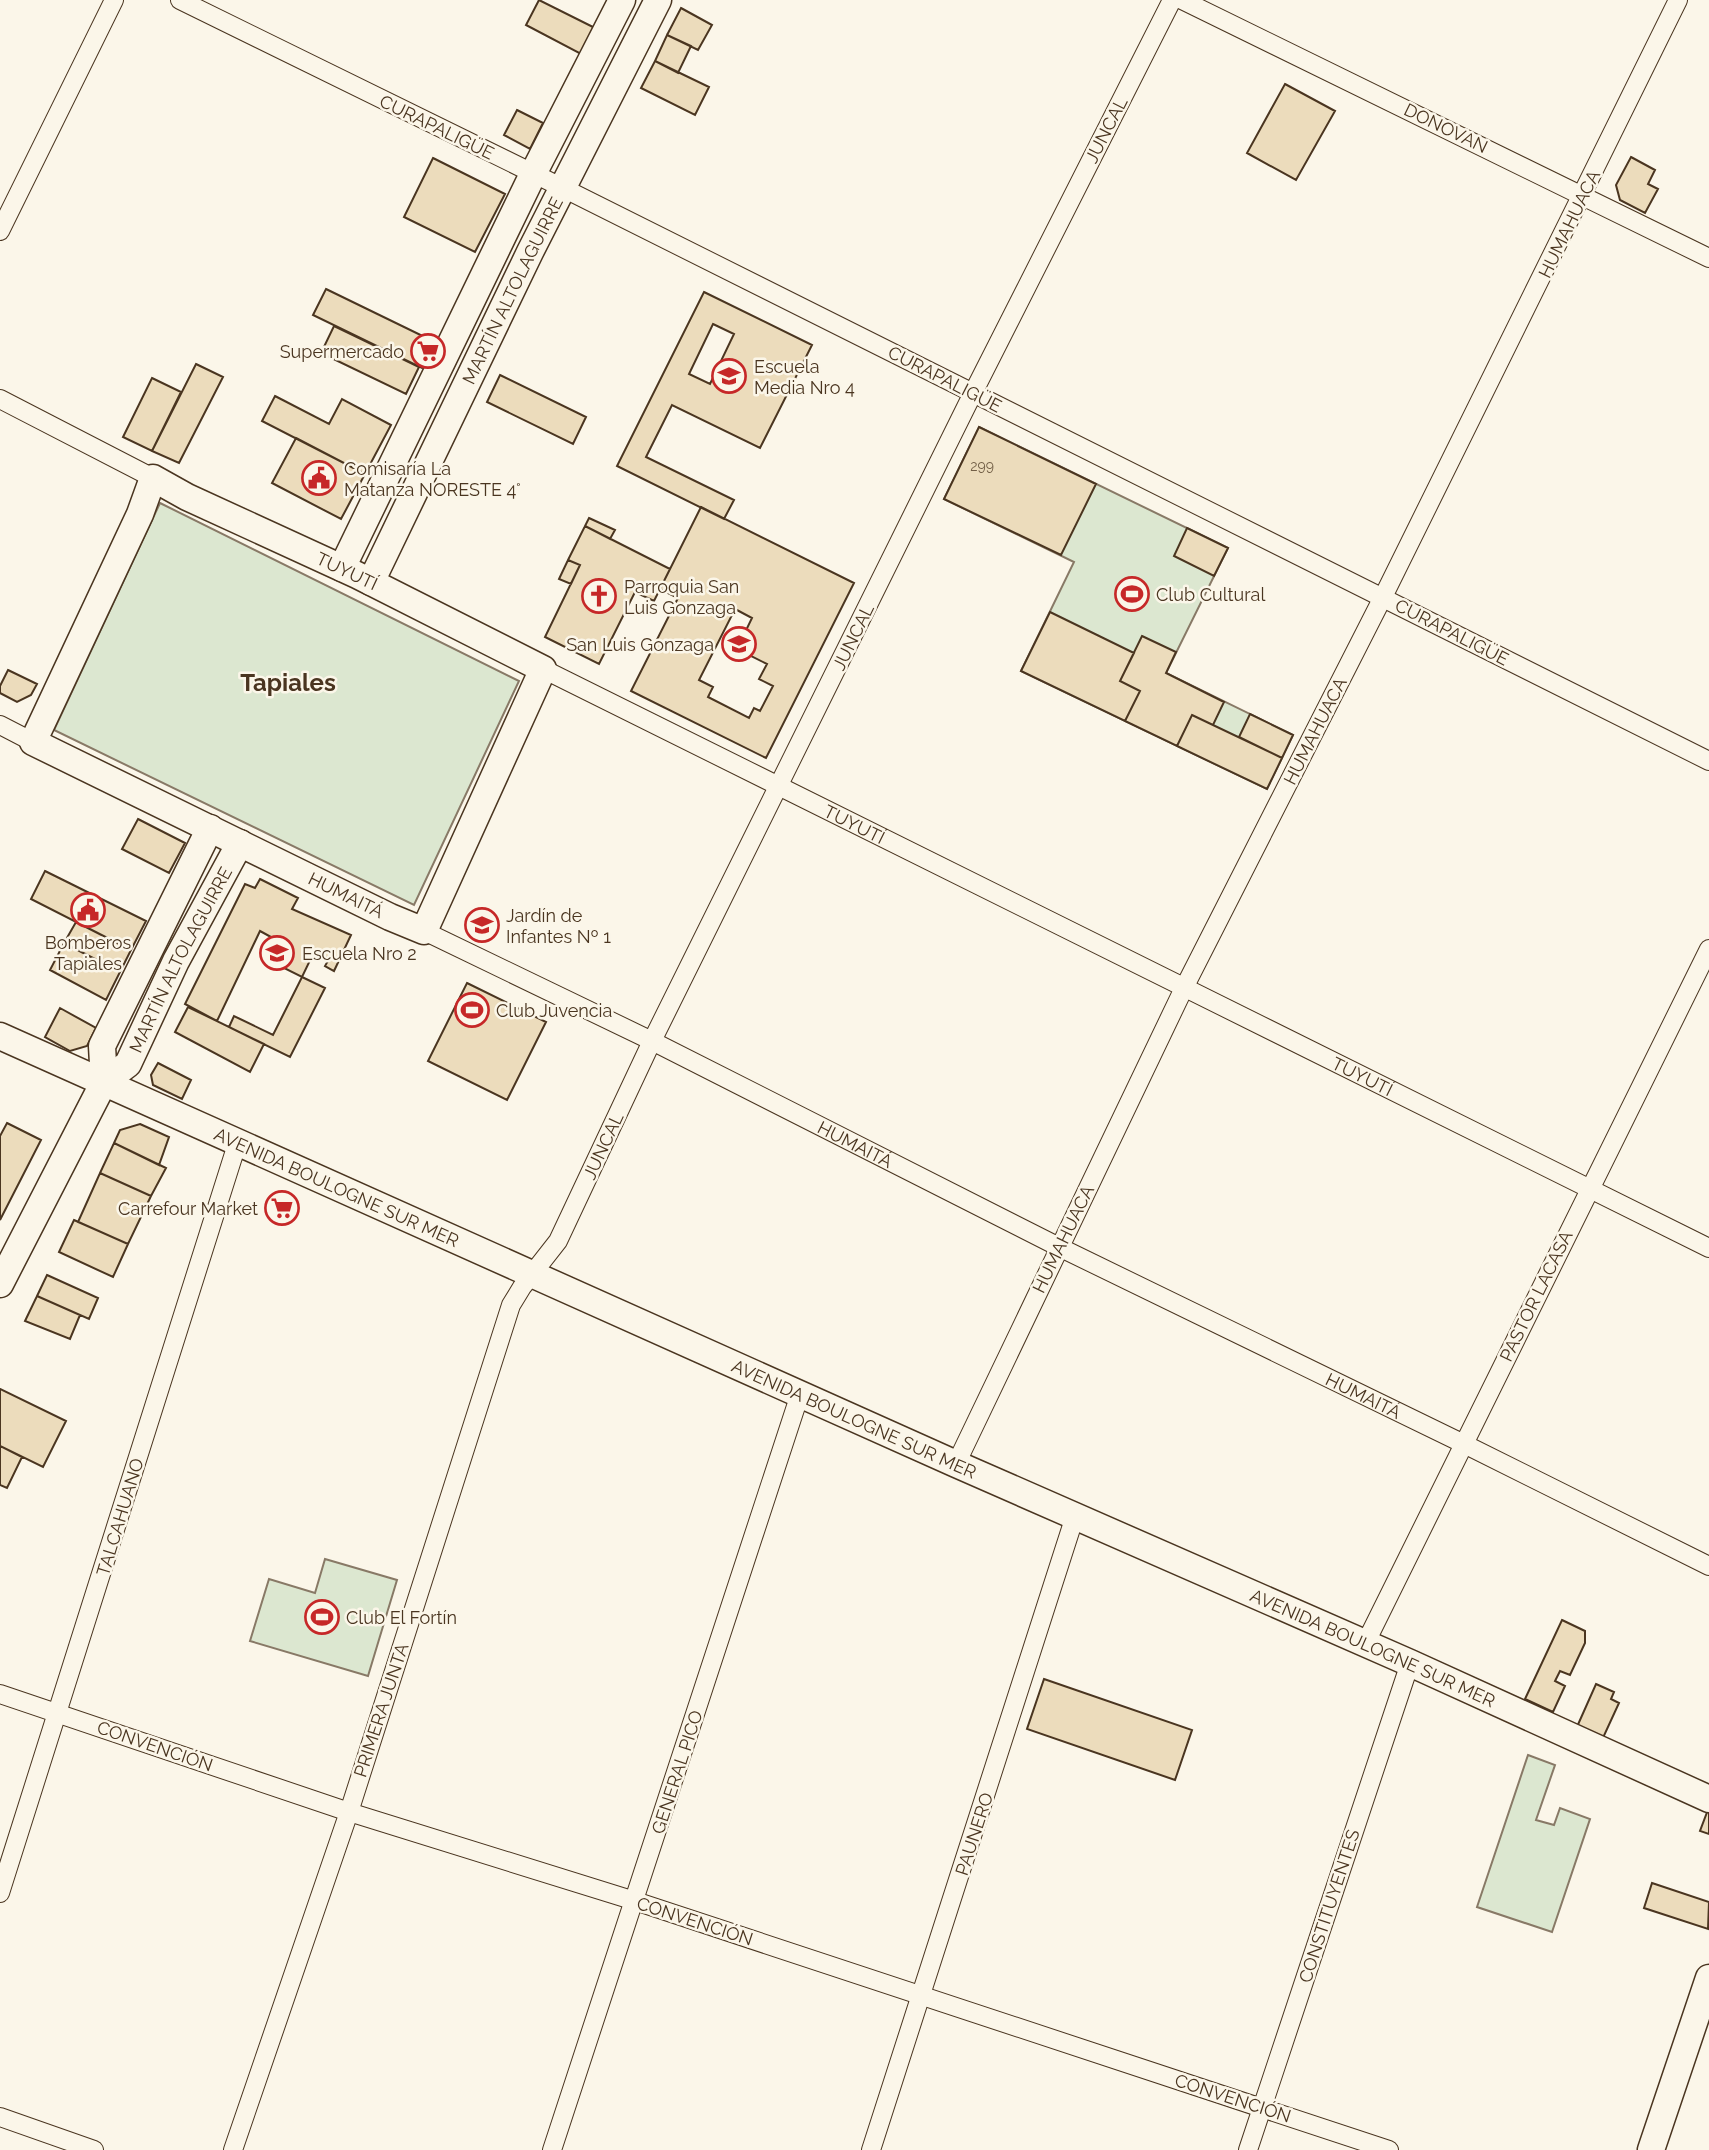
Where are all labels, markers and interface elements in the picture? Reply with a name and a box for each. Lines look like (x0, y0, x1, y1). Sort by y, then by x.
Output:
street label: CURAPALIGÜE (376, 90, 498, 164)
street label: JUNCAL (1081, 93, 1132, 166)
street label: DONOVAN (1401, 99, 1491, 157)
street label: HUMAHUACA (1534, 167, 1604, 281)
street label: MARTÍN ALTOLAGUIRRE (458, 193, 567, 387)
supermarket icon: Supermercado (409, 332, 447, 370)
place label: Supermercado (280, 341, 404, 362)
street label: CURAPALIGÜE (885, 341, 1005, 417)
place label: Escuela Media Nro 4 (754, 356, 855, 398)
school or university icon: Escuela Media Nro 4 (710, 357, 748, 395)
place label: Comisaría La Matanza NORESTE 4° (344, 458, 521, 500)
house number: 299 (970, 458, 994, 474)
public building icon: Comisaría La Matanza NORESTE 4° (300, 459, 338, 497)
street label: TUYUTÍ (313, 547, 382, 595)
sports icon: Club Cultural (1113, 575, 1151, 613)
place label: Parroquia San Luis Gonzaga (624, 576, 739, 618)
church icon: Parroquia San Luis Gonzaga (580, 577, 618, 615)
place label: Club Cultural (1156, 584, 1265, 605)
street label: CURAPALIGÜE (1392, 594, 1512, 670)
street label: JUNCAL (828, 600, 878, 674)
school or university icon: San Luis Gonzaga (720, 625, 758, 663)
place label: San Luis Gonzaga (566, 634, 714, 655)
district label: Tapiales (240, 668, 336, 697)
street label: HUMAHUACA (1279, 674, 1351, 788)
street label: TUYUTÍ (821, 800, 890, 848)
street label: MARTÍN ALTOLAGUIRRE (124, 863, 236, 1056)
street label: HUMAITÁ (305, 867, 388, 922)
public building icon: Bomberos Tapiales (69, 891, 107, 929)
place label: Jardín de Infantes Nº 1 (506, 905, 611, 947)
school or university icon: Jardín de Infantes Nº 1 (463, 906, 501, 944)
place label: Bomberos Tapiales (45, 932, 131, 974)
school or university icon: Escuela Nro 2 (258, 934, 296, 972)
place label: Escuela Nro 2 (302, 943, 417, 964)
sports icon: Club Juvencia (453, 991, 491, 1029)
place label: Club Juvencia (496, 1000, 612, 1021)
street label: TUYUTÍ (1329, 1052, 1397, 1100)
street label: JUNCAL (578, 1109, 628, 1183)
street label: HUMAITÁ (814, 1116, 897, 1172)
street label: AVENIDA BOULOGNE SUR MER (211, 1123, 463, 1251)
street label: HUMAHUACA (1028, 1182, 1098, 1296)
supermarket icon: Carrefour Market (263, 1189, 301, 1227)
place label: Carrefour Market (118, 1198, 258, 1219)
street label: PASTOR LACASA (1495, 1227, 1577, 1365)
street label: AVENIDA BOULOGNE SUR MER (729, 1355, 980, 1482)
street label: HUMAITÁ (1322, 1368, 1405, 1422)
street label: TALCAHUANO (92, 1456, 148, 1578)
street label: AVENIDA BOULOGNE SUR MER (1247, 1584, 1499, 1711)
sports icon: Club El Fortín (303, 1598, 341, 1636)
place label: Club El Fortín (346, 1607, 457, 1628)
street label: PRIMERA JUNTA (349, 1640, 413, 1780)
street label: GENERAL PICO (647, 1708, 707, 1836)
street label: CONVENCIÓN (94, 1715, 216, 1776)
street label: PAUNERO (951, 1790, 997, 1878)
street label: CONSTITUYENTES (1294, 1827, 1364, 1985)
street label: CONVENCIÓN (634, 1891, 756, 1950)
street label: CONVENCIÓN (1172, 2068, 1294, 2127)

